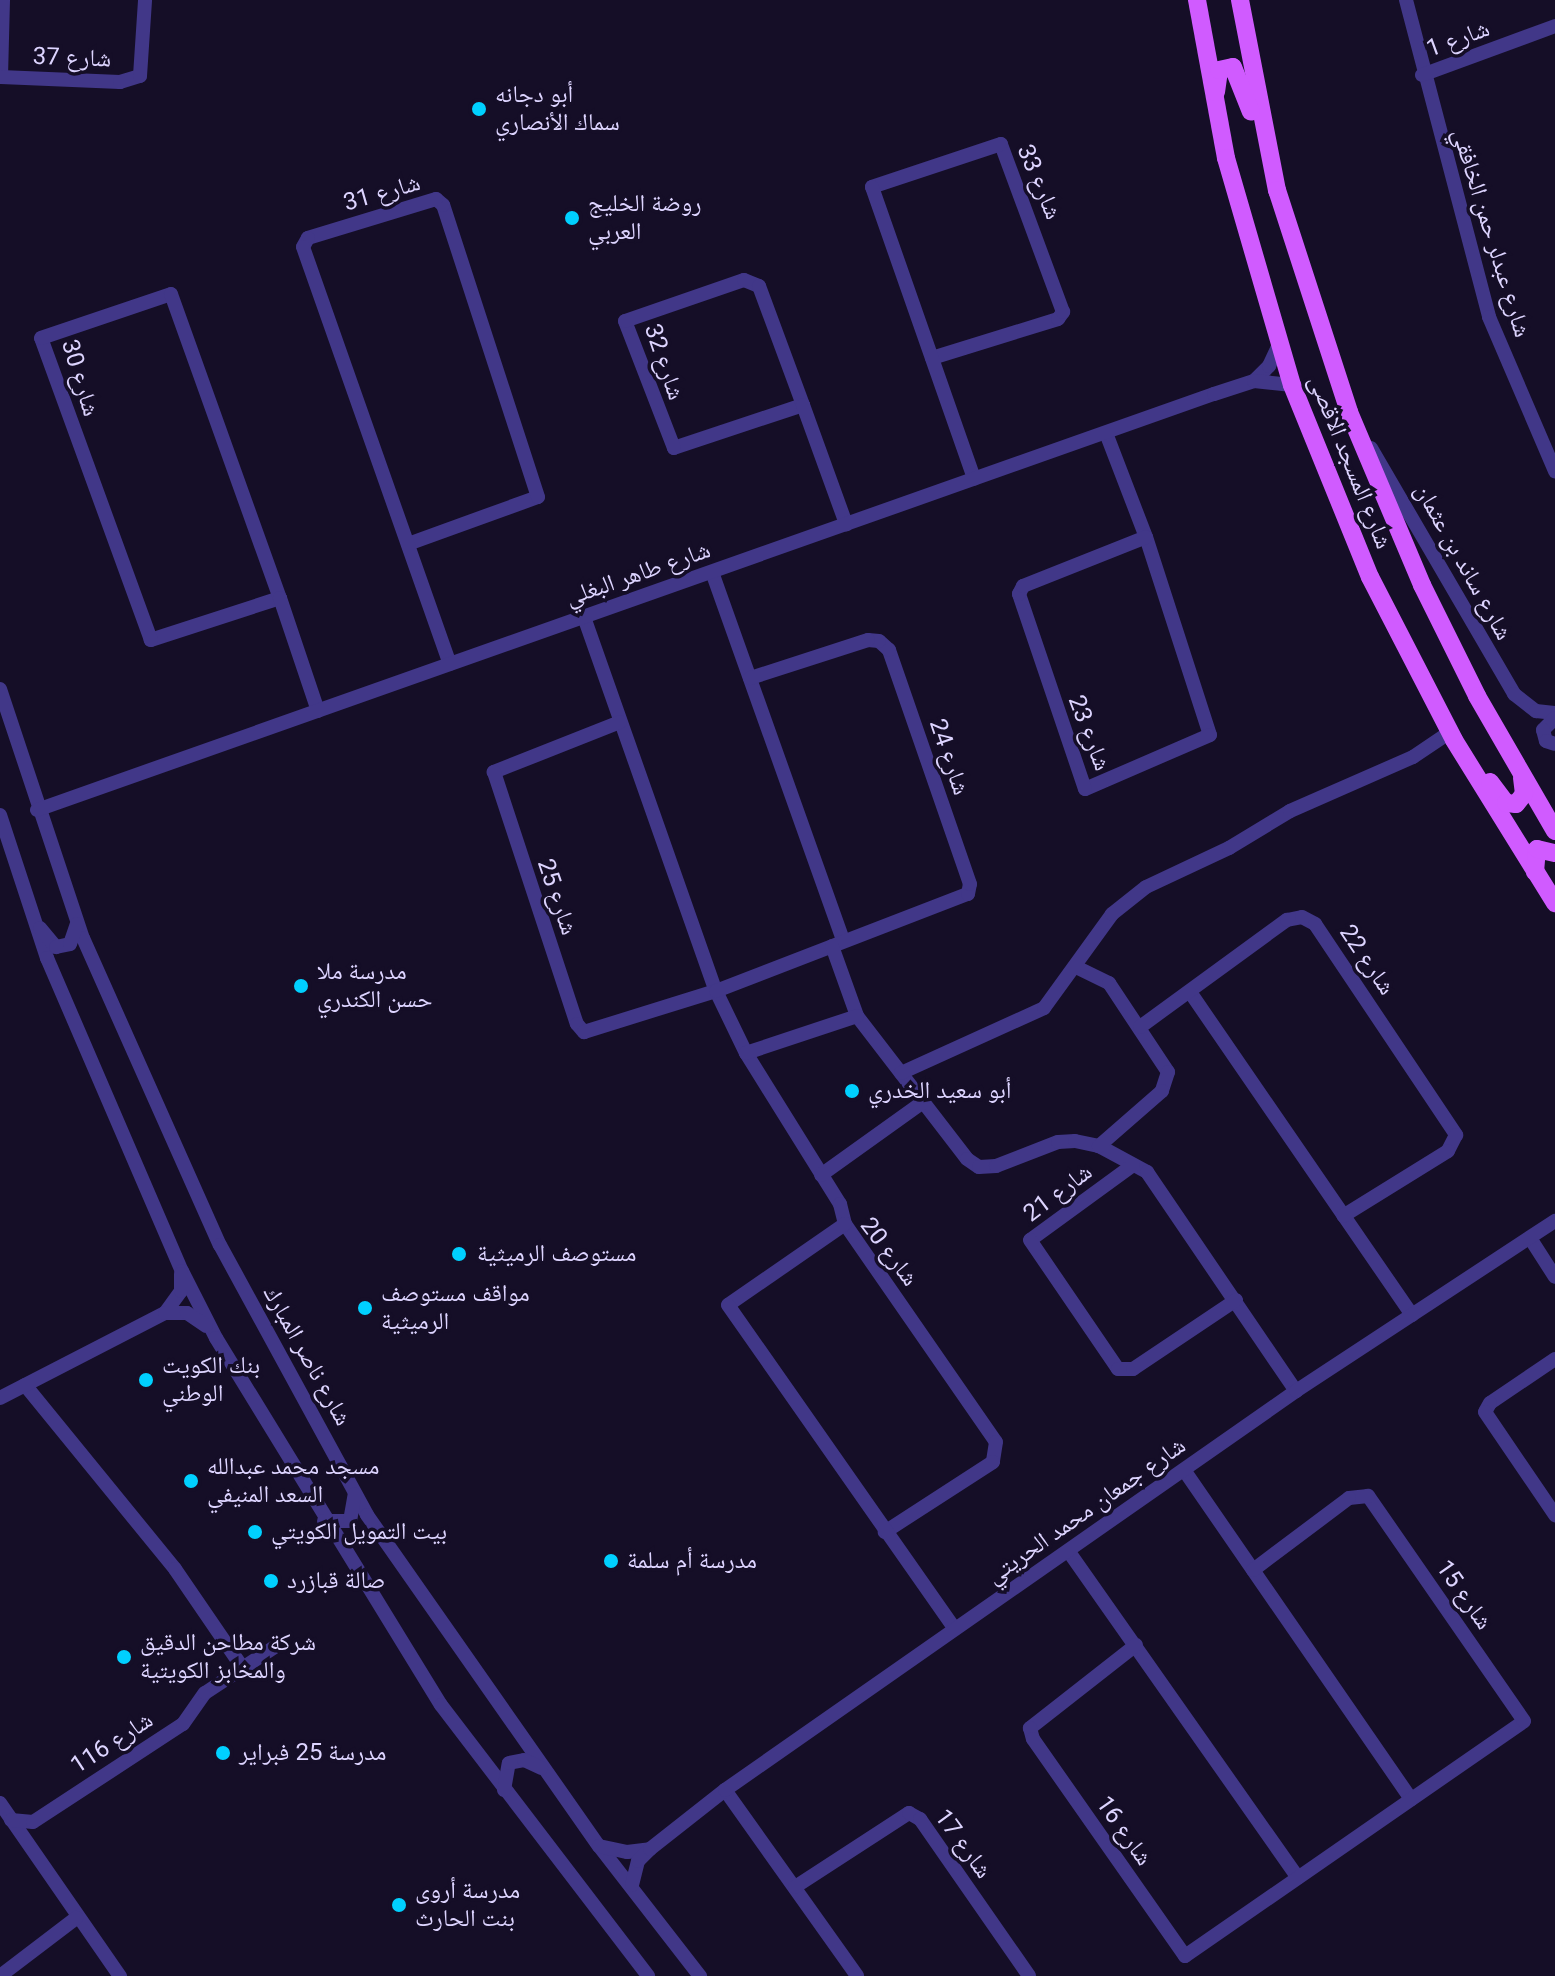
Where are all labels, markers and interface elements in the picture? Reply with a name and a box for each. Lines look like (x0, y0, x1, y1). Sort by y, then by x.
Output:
street label: شارع 1 (1423, 14, 1493, 64)
street label: شارع 37 (32, 42, 112, 74)
place label: أبو دجانه سماك الأنصاري (495, 81, 620, 137)
marker: أبو دجانه سماك الأنصاري (470, 100, 488, 118)
street label: شارع عبدلر حمن الخافقي (1446, 125, 1536, 341)
street label: شارع 33 (1010, 140, 1068, 224)
street label: شارع 31 (340, 168, 424, 218)
place label: روضة الخليج العربي (588, 190, 701, 246)
marker: روضة الخليج العربي (563, 209, 581, 227)
street label: شارع 32 (638, 320, 690, 404)
street label: شارع 30 (55, 336, 105, 420)
street label: شارع المسجد الاقصى (1302, 371, 1398, 553)
street label: شارع ساند بن عثمان (1408, 479, 1518, 645)
street label: شارع طاهر البغلي (562, 536, 714, 612)
street label: شارع 23 (1061, 691, 1117, 775)
street label: شارع 24 (923, 715, 975, 799)
street label: شارع 25 (531, 855, 583, 939)
street label: شارع 22 (1333, 919, 1401, 1001)
place label: مدرسة ملا حسن الكندري (317, 958, 432, 1014)
marker: مدرسة ملا حسن الكندري (292, 977, 310, 995)
place label: أبو سعيد الخدري (868, 1077, 1011, 1105)
marker: أبو سعيد الخدري (843, 1082, 861, 1100)
street label: شارع 21 (1018, 1158, 1098, 1228)
street label: شارع 20 (854, 1212, 924, 1292)
place label: مستوصف الرميثية (477, 1240, 636, 1268)
marker: مستوصف الرميثية (448, 1243, 470, 1265)
place label: مواقف مستوصف الرميثية (381, 1280, 530, 1336)
street label: شارع ناصر المبارك (257, 1281, 357, 1431)
marker: مواقف مستوصف الرميثية (356, 1299, 374, 1317)
place label: بنك الكويت الوطني (162, 1352, 260, 1408)
marker: بنك الكويت الوطني (137, 1371, 155, 1389)
street label: شارع جمعان محمد الحريتي (981, 1431, 1191, 1591)
place label: مسجد محمد عبدالله السعد المنيفي (207, 1453, 379, 1509)
marker: مسجد محمد عبدالله السعد المنيفي (182, 1472, 200, 1490)
place label: بيت التمويل الكويتي (271, 1518, 447, 1546)
marker: بيت التمويل الكويتي (246, 1523, 264, 1541)
place label: مدرسة أم سلمة (627, 1547, 757, 1575)
marker: مدرسة أم سلمة (602, 1552, 620, 1570)
street label: شارع 15 (1430, 1555, 1498, 1635)
place label: صالة قبازرد (287, 1567, 385, 1595)
marker: صالة قبازرد (262, 1572, 280, 1590)
place label: شركة مطاحن الدقيق والمخابز الكويتية (140, 1629, 316, 1685)
marker: شركة مطاحن الدقيق والمخابز الكويتية (115, 1648, 133, 1666)
street label: شارع 116 (66, 1706, 158, 1780)
place label: مدرسة 25 فبراير (239, 1739, 387, 1767)
marker: مدرسة 25 فبراير (214, 1744, 232, 1762)
street label: شارع 16 (1090, 1791, 1158, 1871)
street label: شارع 17 (928, 1804, 998, 1884)
place label: مدرسة أروى بنت الحارث (415, 1877, 520, 1933)
marker: مدرسة أروى بنت الحارث (390, 1896, 408, 1914)

